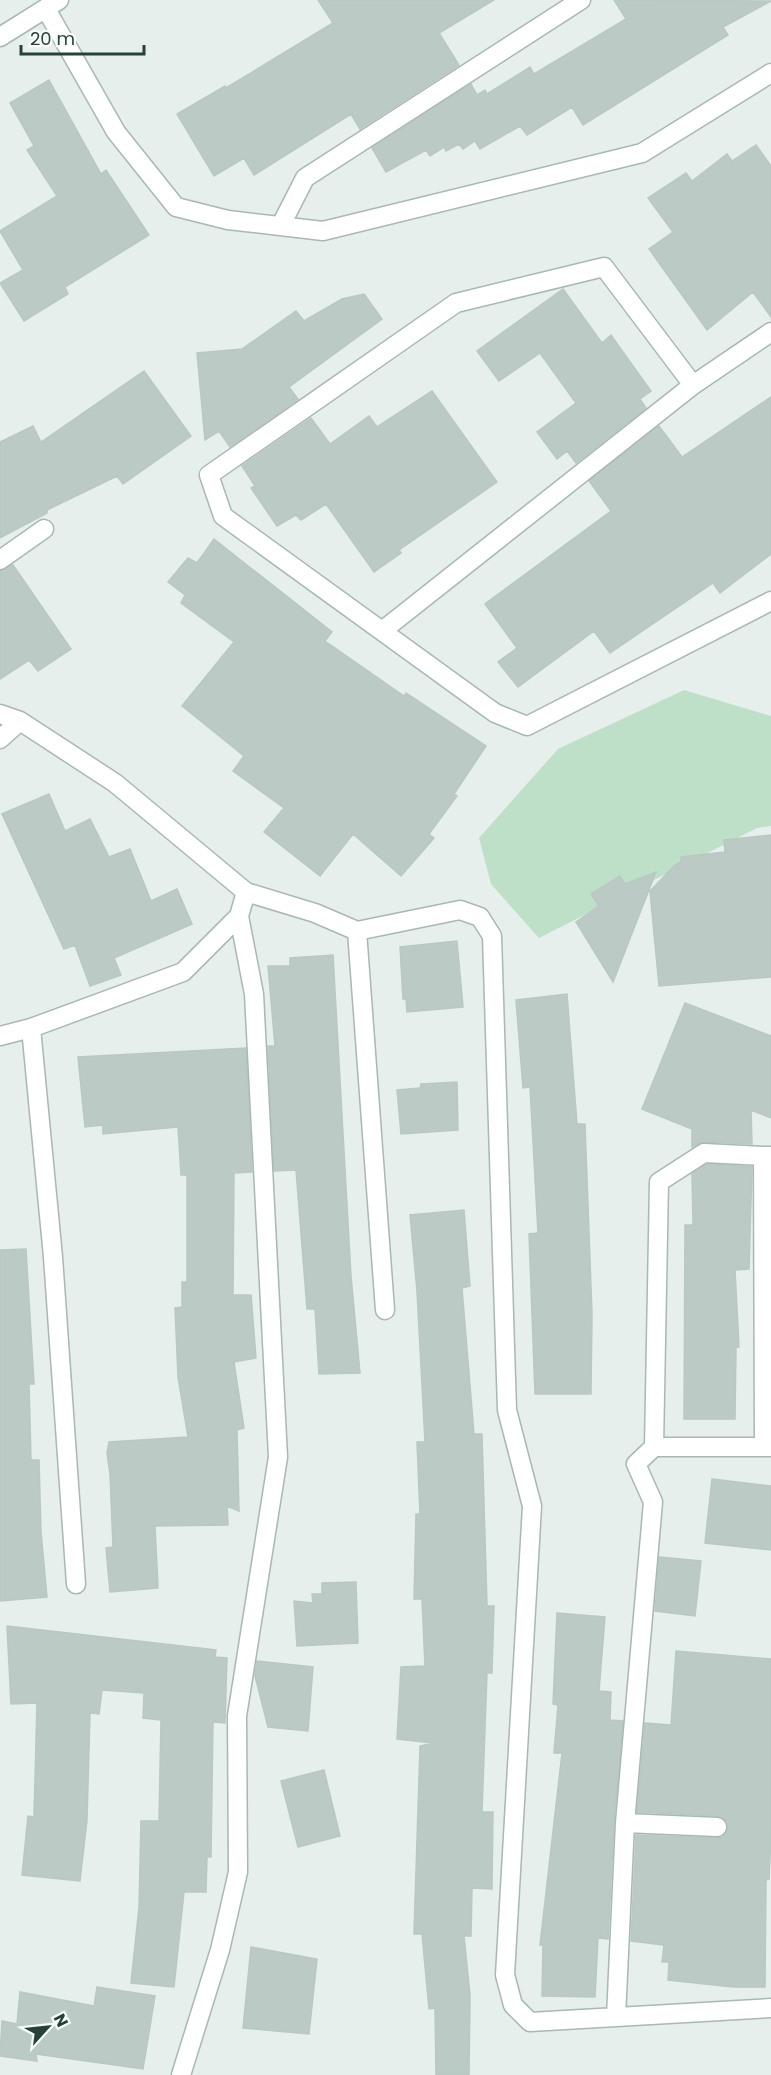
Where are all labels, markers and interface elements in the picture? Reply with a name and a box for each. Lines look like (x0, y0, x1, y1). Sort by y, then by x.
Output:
scale bar (21, 18, 144, 56)
text: 20 m (30, 26, 75, 51)
north arrow (18, 1997, 78, 2057)
text: N (48, 2010, 74, 2031)

